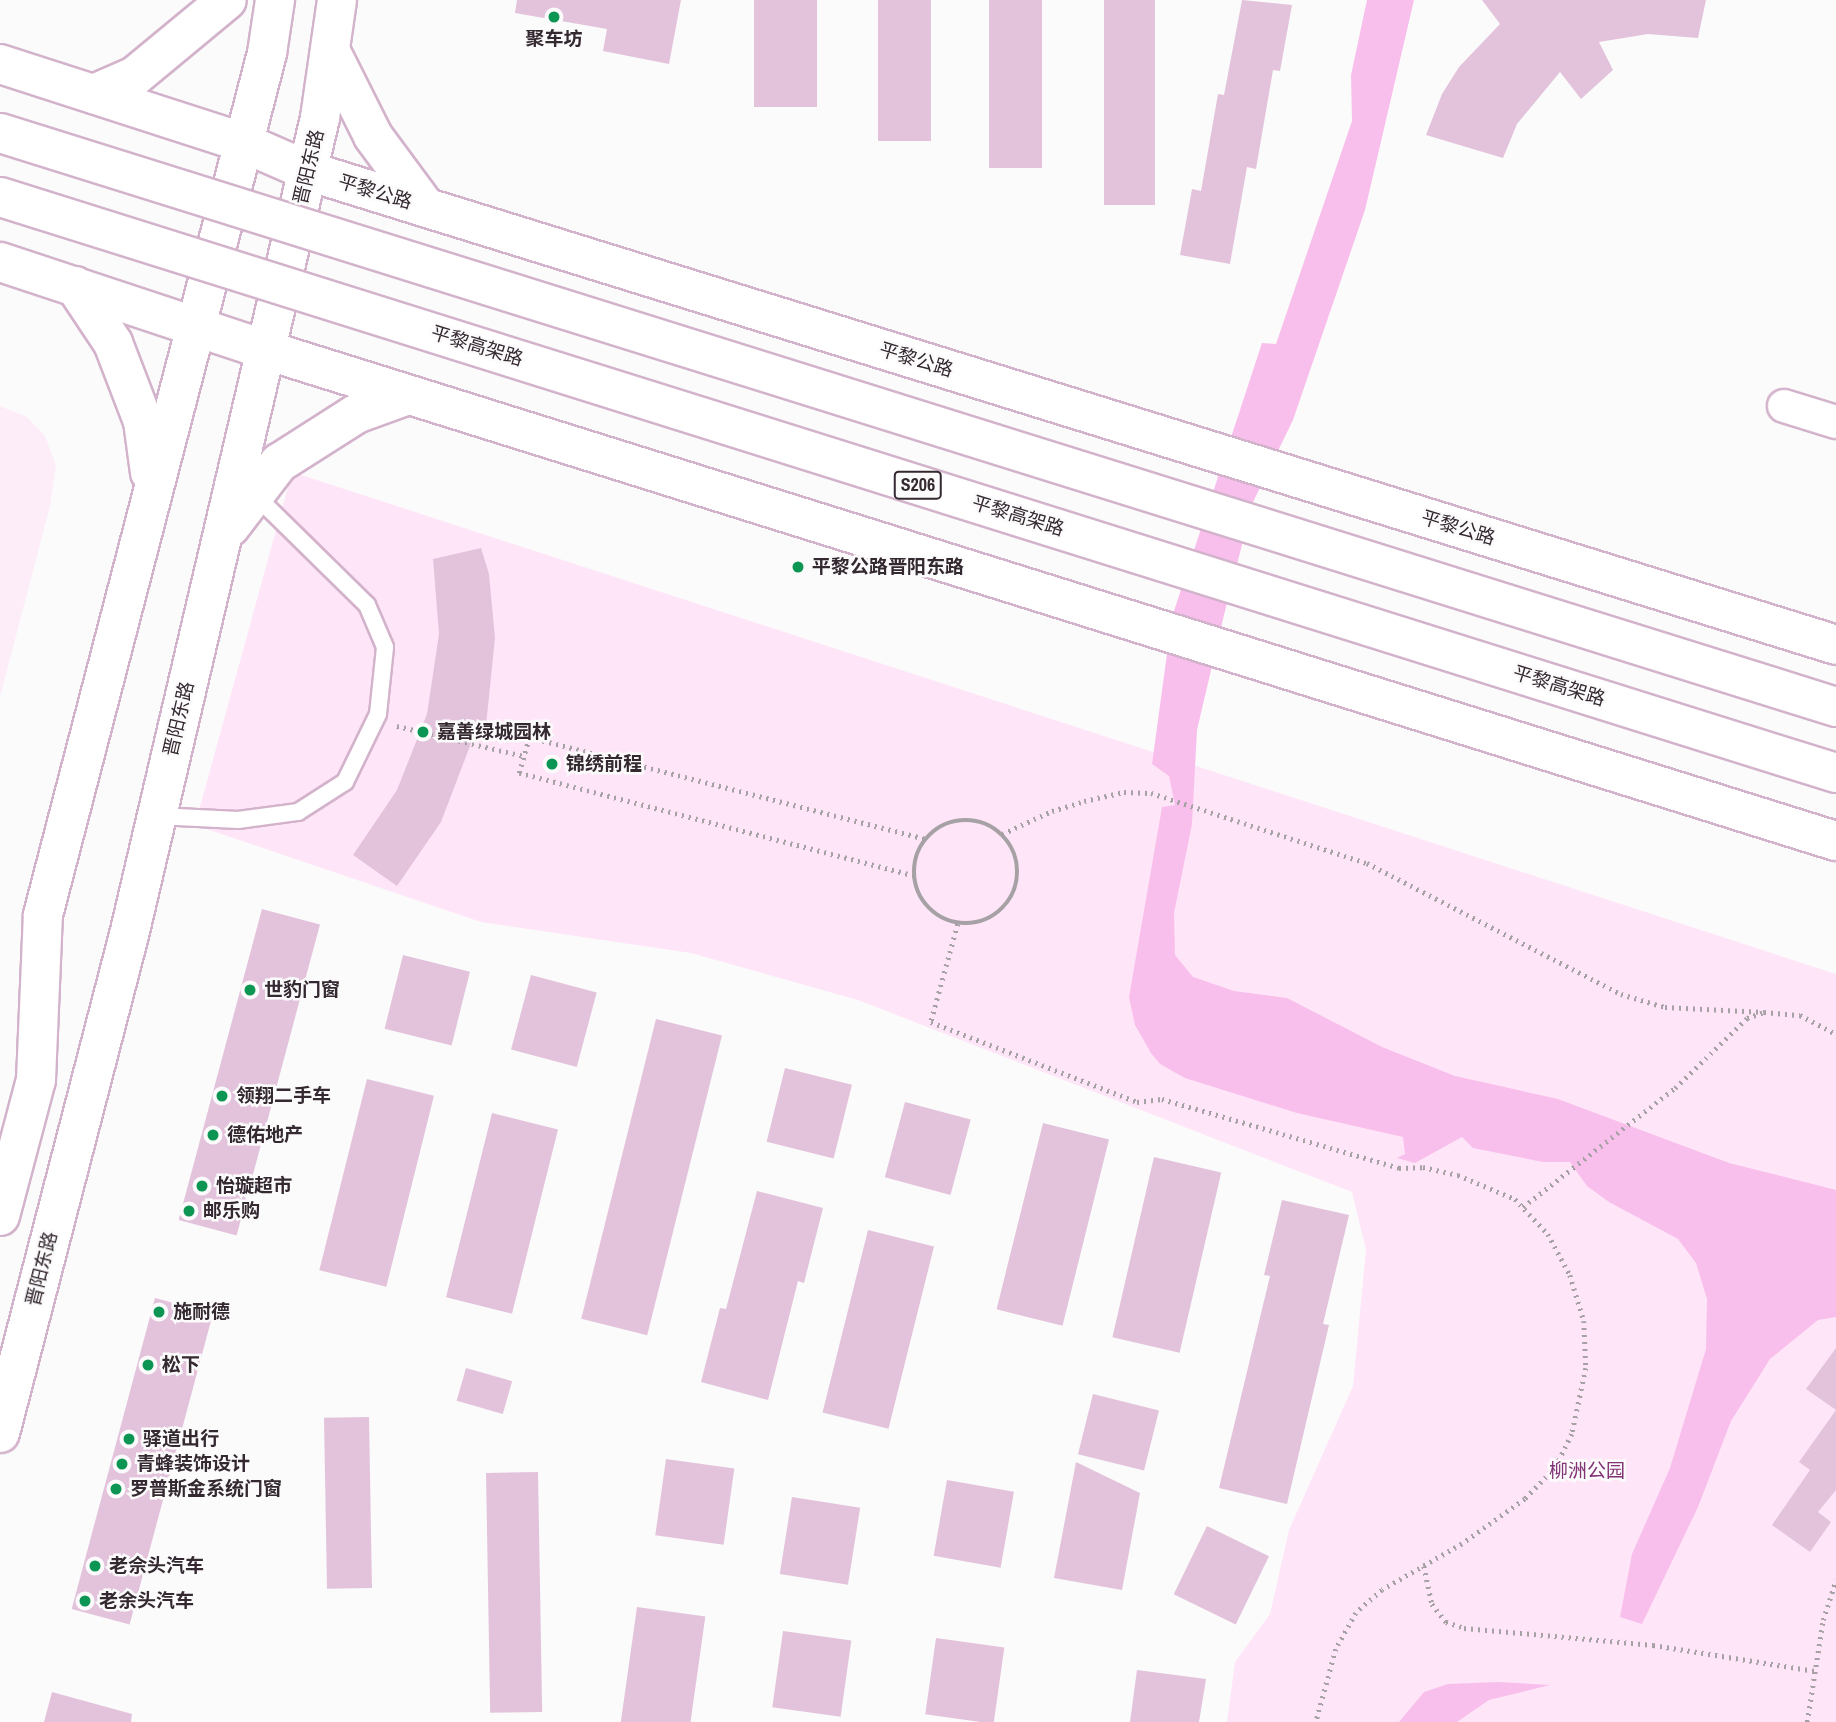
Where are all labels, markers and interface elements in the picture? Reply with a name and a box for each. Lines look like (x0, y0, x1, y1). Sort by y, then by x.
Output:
marker: 聚车坊 (546, 9, 562, 25)
place label: 聚车坊 (526, 28, 582, 50)
street label: 晋阳东路 (289, 127, 329, 207)
street label: 平黎公路 (335, 170, 415, 214)
street label: 平黎高架路 (428, 321, 526, 371)
street label: 平黎公路 (876, 338, 956, 382)
road number: S206 (894, 471, 942, 500)
street label: 平黎高架路 (969, 491, 1067, 541)
street label: 平黎公路 (1418, 506, 1498, 550)
place label: 平黎公路晋阳东路 (812, 556, 964, 578)
marker: 平黎公路晋阳东路 (790, 559, 806, 575)
street label: 平黎高架路 (1510, 661, 1608, 711)
street label: 晋阳东路 (159, 679, 199, 759)
place label: 嘉善绿城园林 (437, 721, 551, 743)
marker: 嘉善绿城园林 (415, 724, 431, 740)
place label: 锦绣前程 (566, 753, 642, 775)
marker: 锦绣前程 (544, 756, 560, 772)
place label: 世豹门窗 (264, 979, 340, 1001)
marker: 世豹门窗 (242, 982, 258, 998)
place label: 领翔二手车 (236, 1085, 331, 1107)
marker: 领翔二手车 (214, 1088, 230, 1104)
place label: 德佑地产 (227, 1124, 303, 1146)
marker: 德佑地产 (205, 1127, 221, 1143)
place label: 怡璇超市 (216, 1175, 292, 1197)
marker: 怡璇超市 (194, 1178, 210, 1194)
place label: 邮乐购 (203, 1200, 260, 1222)
marker: 邮乐购 (181, 1203, 197, 1219)
street label: 晋阳东路 (22, 1229, 62, 1309)
place label: 施耐德 (173, 1301, 230, 1323)
marker: 施耐德 (151, 1304, 167, 1320)
place label: 松下 (162, 1354, 200, 1376)
marker: 松下 (140, 1357, 156, 1373)
place label: 驿道出行 (143, 1428, 219, 1450)
marker: 驿道出行 (121, 1431, 137, 1447)
place label: 青蜂装饰设计 (136, 1453, 250, 1475)
marker: 青蜂装饰设计 (114, 1456, 130, 1472)
park label: 柳洲公园 (1549, 1460, 1625, 1482)
place label: 罗普斯金系统门窗 (130, 1478, 282, 1500)
marker: 罗普斯金系统门窗 (108, 1481, 124, 1497)
place label: 老佘头汽车 (109, 1555, 204, 1577)
marker: 老佘头汽车 (87, 1558, 103, 1574)
place label: 老余头汽车 (99, 1590, 194, 1612)
marker: 老余头汽车 (77, 1593, 93, 1609)

